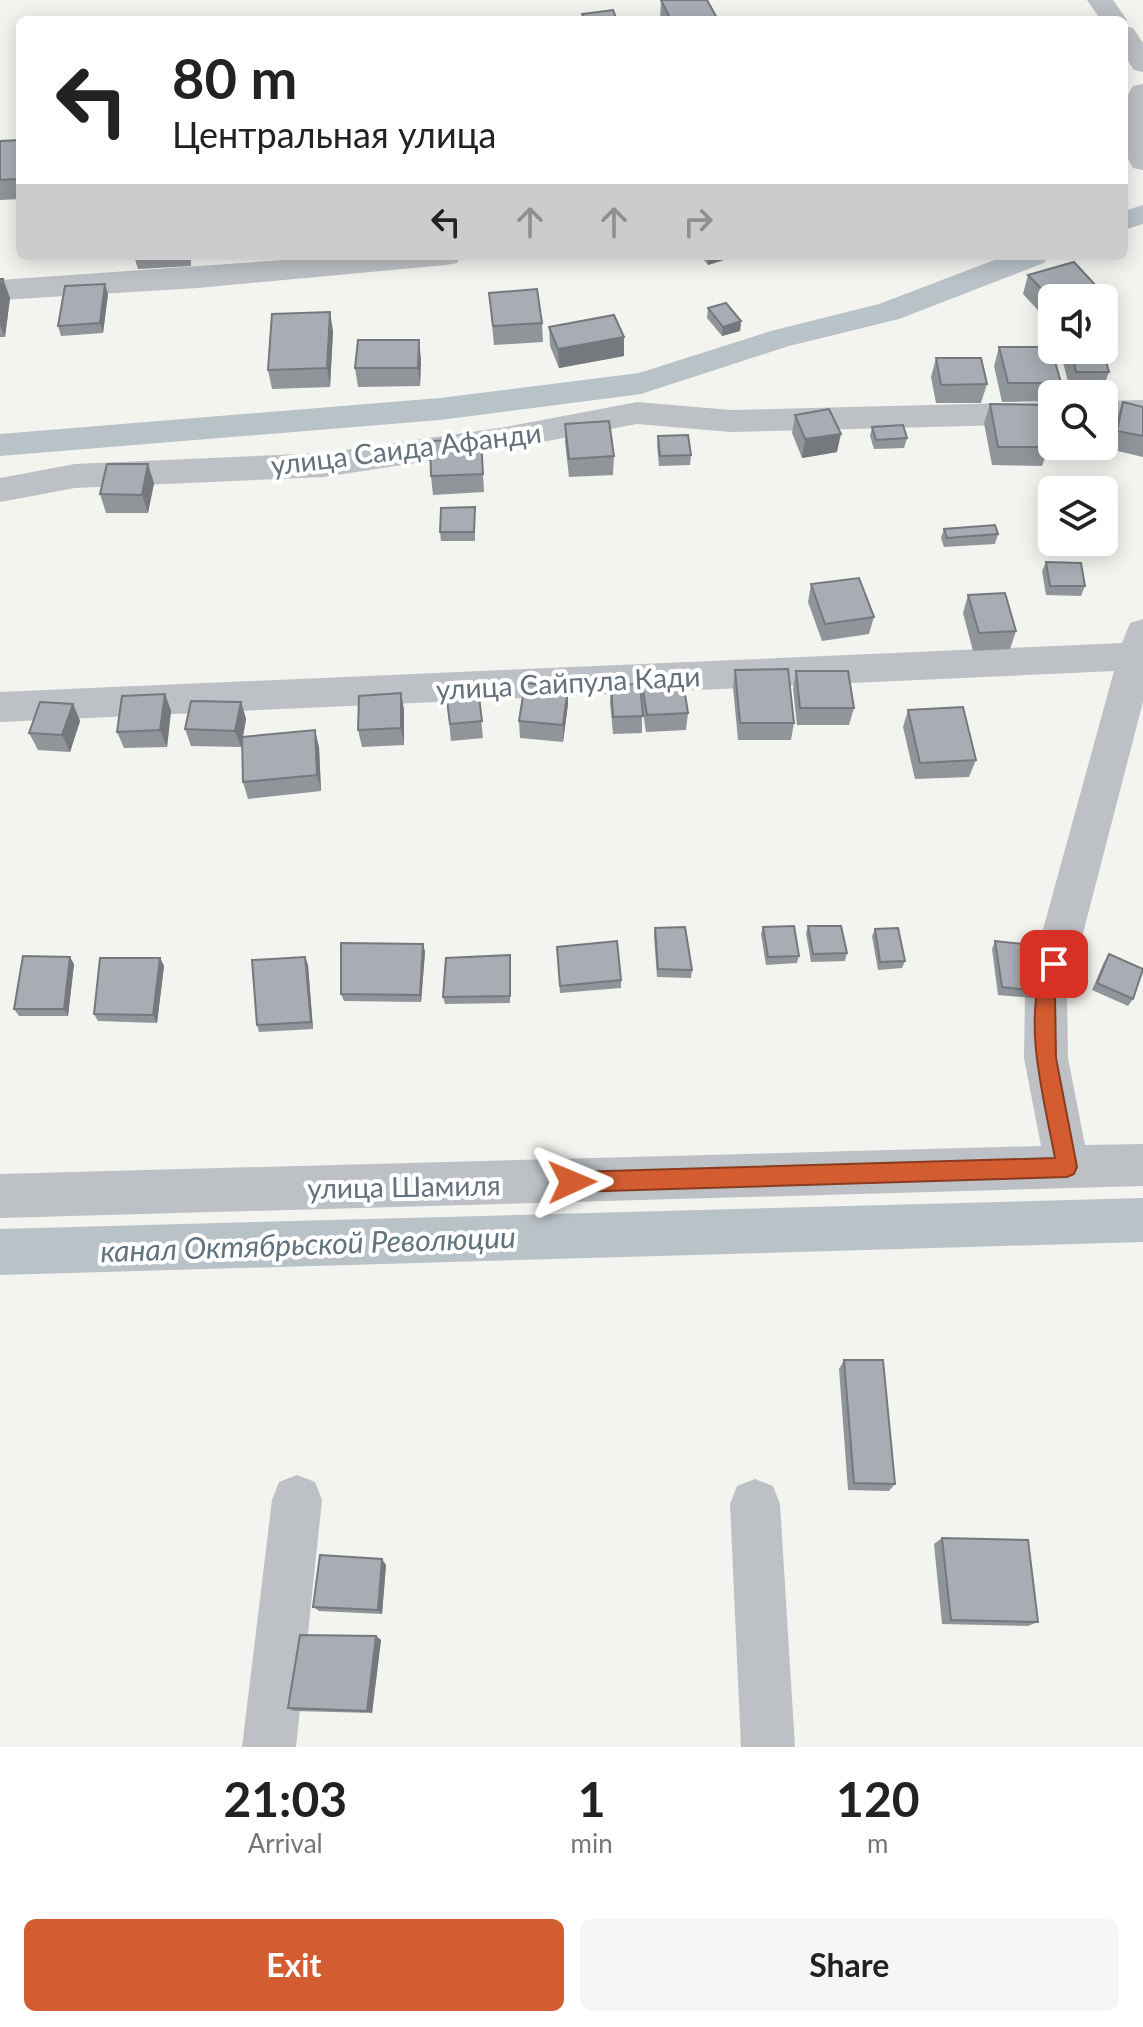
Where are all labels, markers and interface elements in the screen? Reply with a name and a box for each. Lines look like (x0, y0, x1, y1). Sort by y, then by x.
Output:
text: 80 m (172, 44, 297, 111)
icon: left (40, 48, 144, 152)
text: Центральная улица (172, 112, 496, 156)
icon: left (424, 200, 468, 244)
icon: ahead (508, 200, 552, 244)
icon: ahead (592, 200, 636, 244)
icon: right (676, 200, 720, 244)
map controls (1038, 284, 1118, 556)
button: sound (1038, 284, 1118, 364)
button: search (1038, 380, 1118, 460)
street label: улица Саида Афанди (269, 415, 543, 481)
button: layers (1038, 476, 1118, 556)
street label: улица Сайпула Кади (435, 658, 701, 706)
pin (1020, 930, 1088, 998)
icon: arrive (1032, 942, 1076, 986)
position arrow (530, 1140, 614, 1224)
street label: улица Шамиля (307, 1167, 501, 1205)
water label: канал Октябрьской Революции (100, 1218, 516, 1268)
text: 21:03 (223, 1770, 347, 1827)
text: 1 (578, 1770, 606, 1827)
text: 120 (836, 1770, 920, 1827)
text: Arrival (248, 1827, 323, 1859)
text: min (571, 1827, 613, 1859)
text: m (867, 1827, 889, 1859)
button: Exit (24, 1919, 564, 2011)
button: Share (580, 1919, 1119, 2011)

